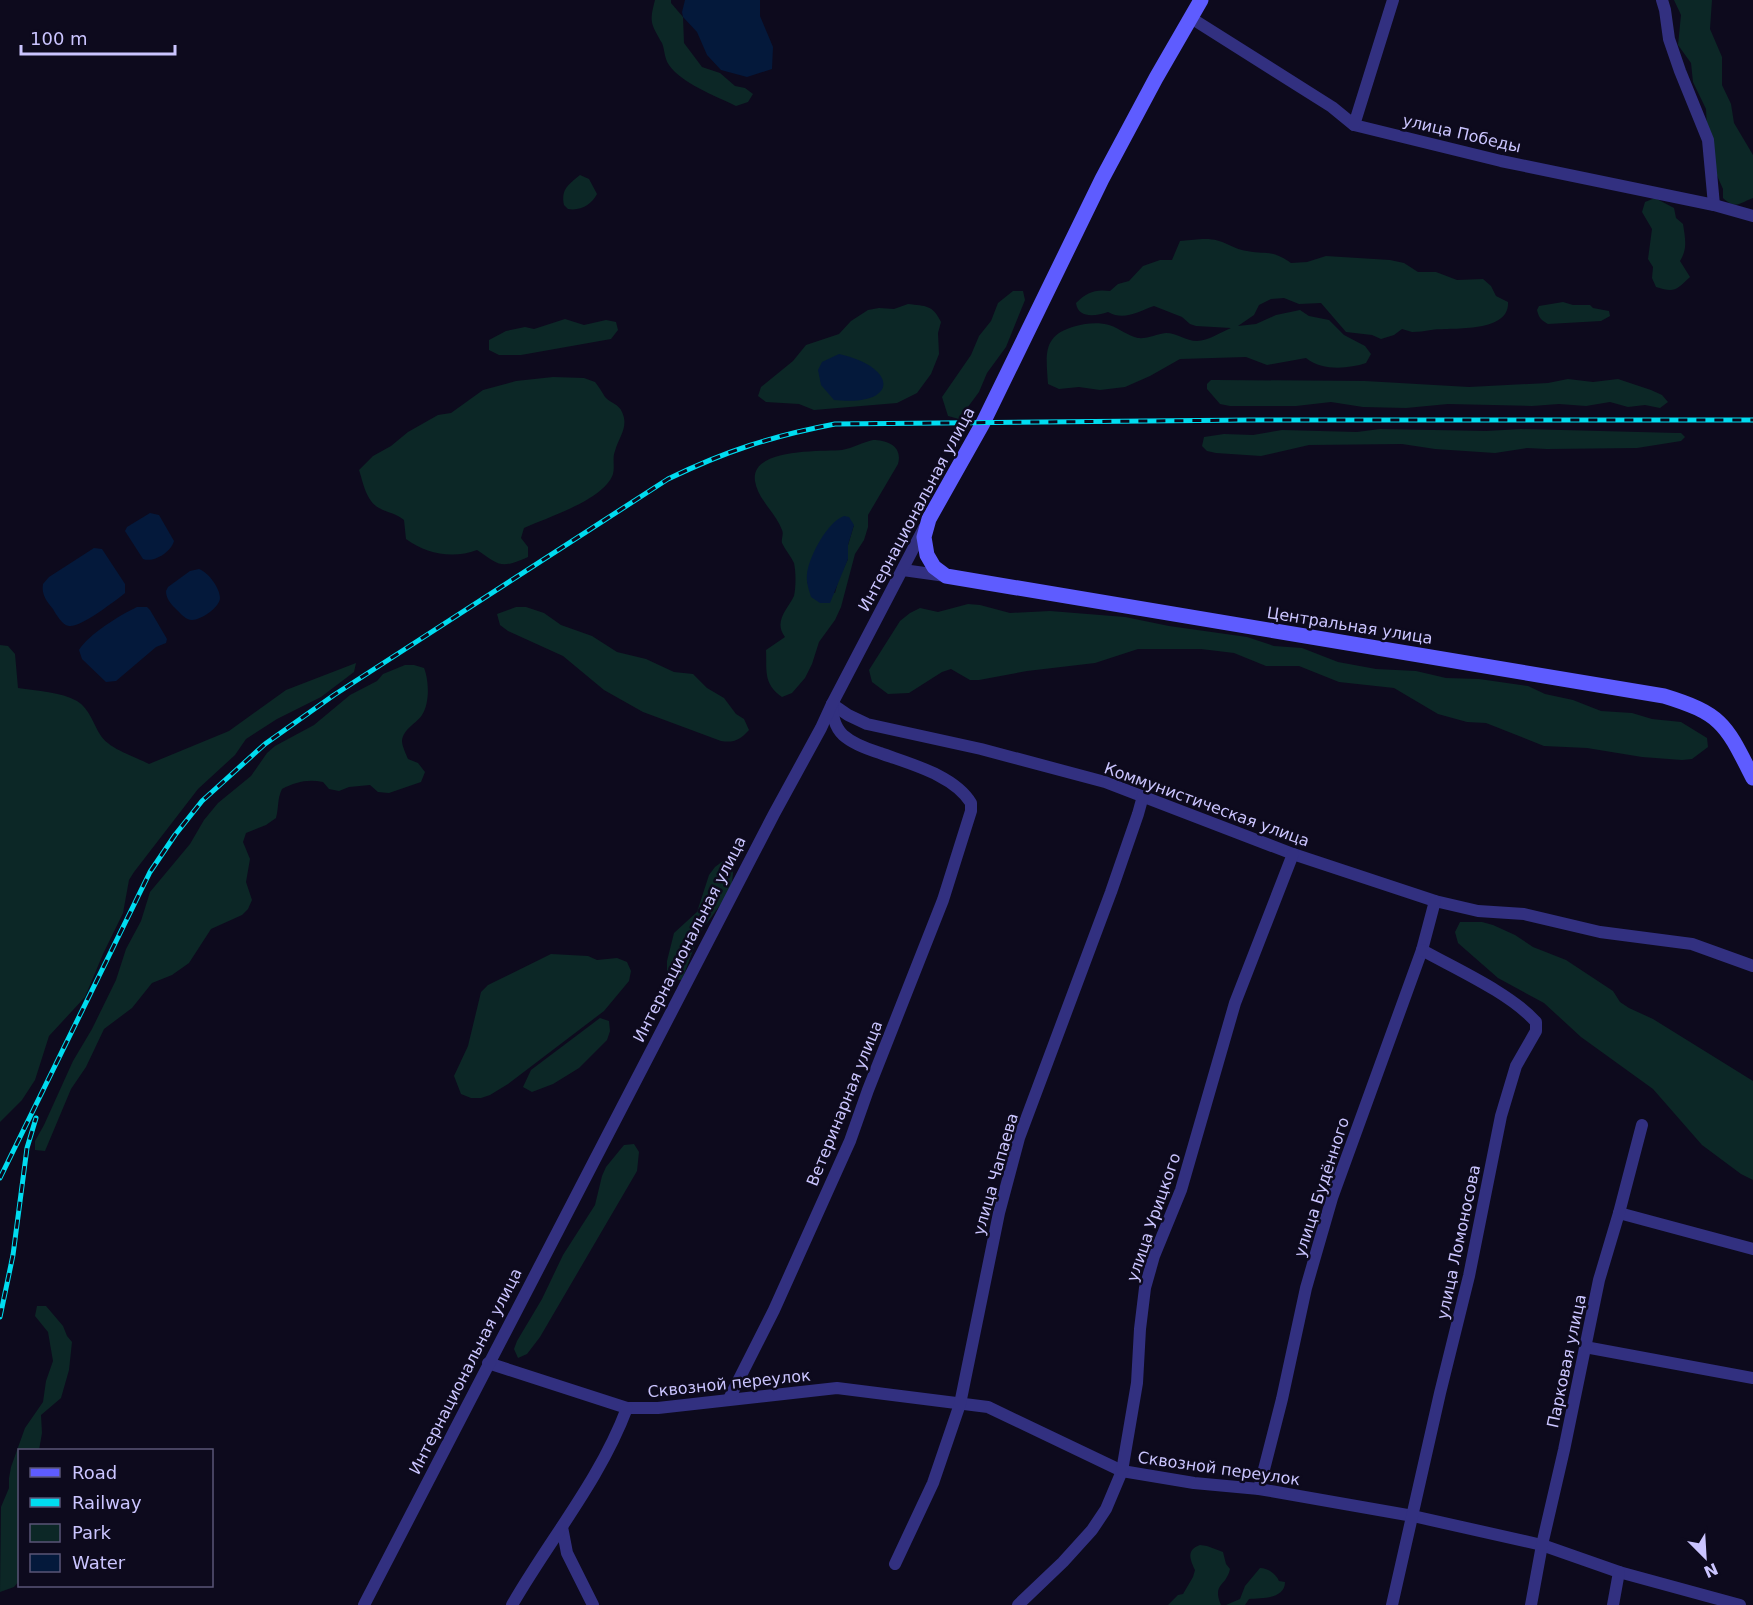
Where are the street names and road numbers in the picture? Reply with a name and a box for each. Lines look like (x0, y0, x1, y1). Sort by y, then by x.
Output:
street label: улица Победы (1401, 111, 1523, 156)
street label: Интернациональная улица (854, 404, 979, 615)
street label: Центральная улица (1266, 603, 1434, 648)
street label: Коммунистическая улица (1102, 758, 1312, 851)
street label: Интернациональная улица (629, 833, 750, 1045)
street label: Ветеринарная улица (803, 1018, 886, 1189)
street label: улица Чапаева (969, 1111, 1022, 1237)
street label: улица Будённого (1290, 1115, 1353, 1260)
street label: улица Урицкого (1123, 1150, 1184, 1284)
street label: улица Ломоносова (1433, 1163, 1484, 1321)
street label: Интернациональная улица (405, 1265, 526, 1477)
street label: Парковая улица (1543, 1293, 1590, 1430)
street label: Сквозной переулок (647, 1365, 812, 1402)
street label: Сквозной переулок (1137, 1448, 1302, 1489)

